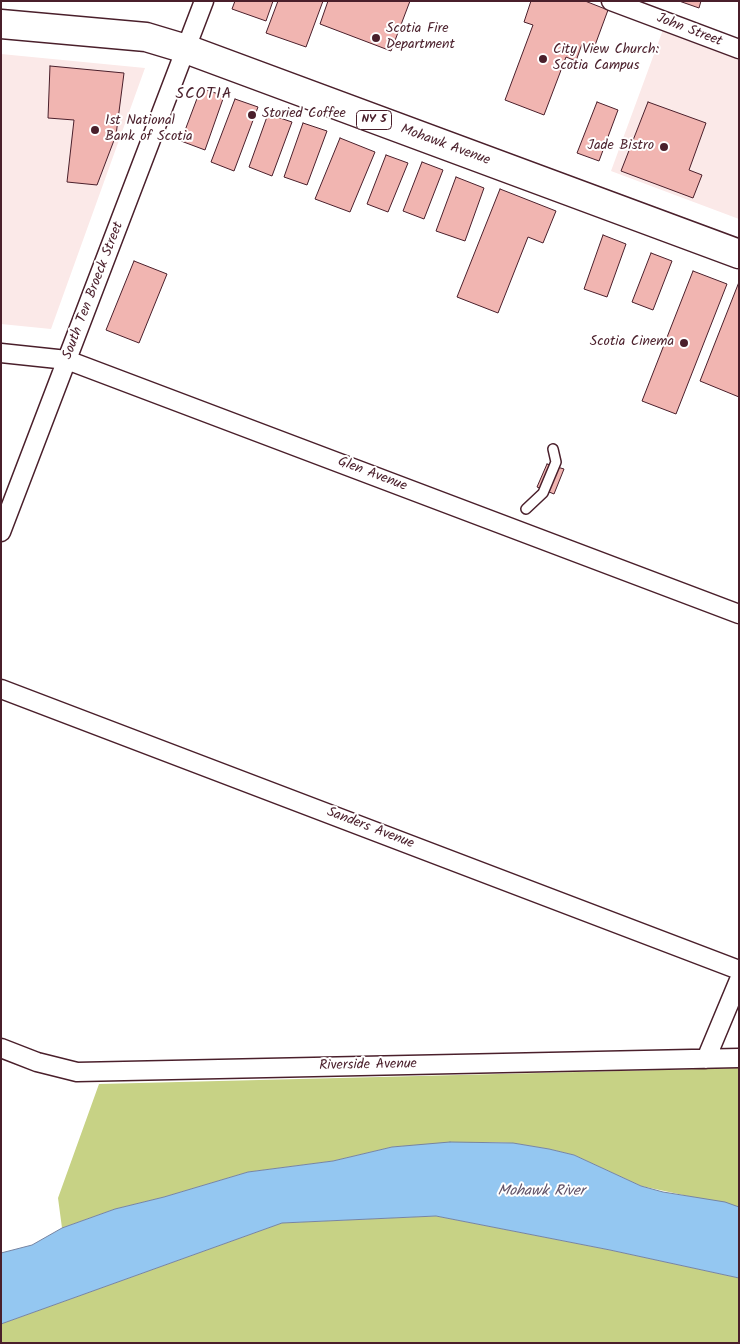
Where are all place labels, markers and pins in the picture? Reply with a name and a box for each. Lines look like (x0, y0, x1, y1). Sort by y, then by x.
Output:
place label: Scotia Fire Department (386, 22, 455, 54)
marker: Scotia Fire Department (370, 32, 382, 44)
place label: City View Church: Scotia Campus (553, 43, 659, 75)
marker: City View Church: Scotia Campus (537, 53, 549, 65)
place label: Storied Coffee (262, 107, 346, 123)
marker: Storied Coffee (246, 109, 258, 121)
place label: 1st National Bank of Scotia (105, 114, 193, 146)
marker: 1st National Bank of Scotia (89, 124, 101, 136)
place label: Jade Bistro (587, 139, 654, 155)
marker: Jade Bistro (658, 141, 670, 153)
place label: Scotia Cinema (590, 335, 674, 351)
marker: Scotia Cinema (678, 337, 690, 349)

